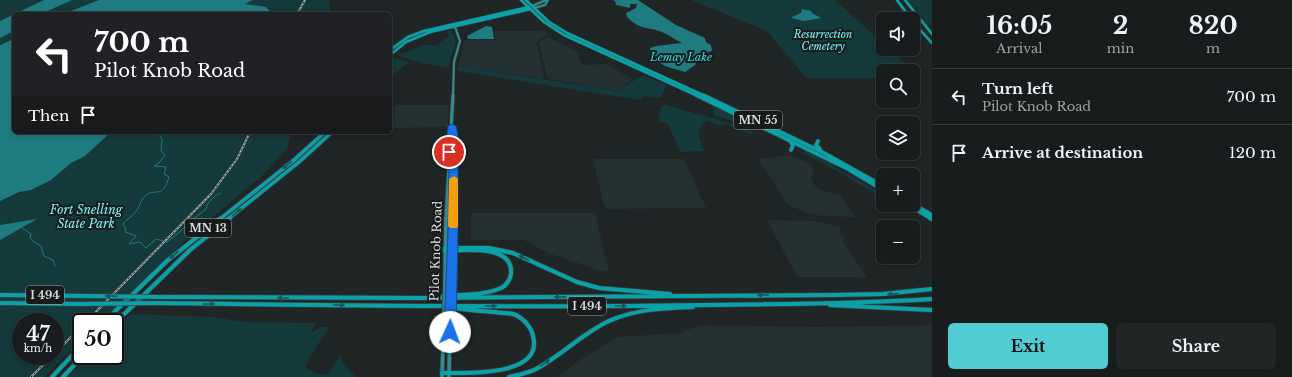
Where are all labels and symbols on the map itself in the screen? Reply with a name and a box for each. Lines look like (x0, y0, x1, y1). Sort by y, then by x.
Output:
park label: Resurrection Cemetery (793, 28, 852, 53)
water label: Lemay Lake (649, 50, 712, 64)
road number: MN 55 (734, 111, 782, 129)
pin (432, 135, 466, 169)
one-way arrow (282, 161, 292, 169)
street label: Pilot Knob Road (426, 200, 445, 302)
park label: Fort Snelling State Park (49, 202, 124, 231)
one-way arrow (231, 208, 242, 216)
road number: MN 13 (185, 219, 231, 237)
one-way arrow (169, 250, 180, 259)
one-way arrow (518, 255, 530, 261)
road number: I 494 (26, 286, 64, 304)
one-way arrow (887, 290, 899, 297)
one-way arrow (756, 292, 769, 298)
one-way arrow (104, 293, 117, 299)
one-way arrow (553, 294, 566, 300)
one-way arrow (276, 295, 289, 301)
road number: I 494 (568, 297, 606, 315)
one-way arrow (203, 301, 216, 307)
one-way arrow (333, 302, 346, 308)
one-way arrow (485, 303, 498, 309)
one-way arrow (615, 303, 628, 309)
position arrow (429, 311, 471, 353)
speed limit sign: 50 (72, 313, 124, 365)
one-way arrow (540, 359, 551, 367)

